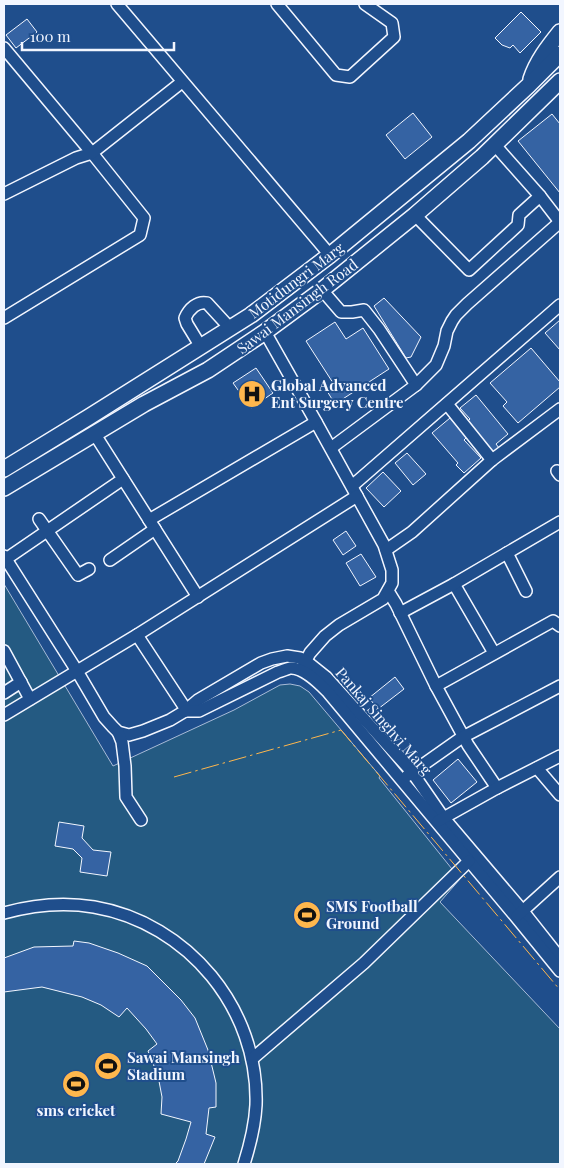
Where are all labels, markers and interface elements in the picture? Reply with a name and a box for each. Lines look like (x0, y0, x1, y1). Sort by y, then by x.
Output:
scale bar (22, 20, 175, 52)
text: 100 m (30, 26, 71, 46)
street label: Motidungri Marg (244, 237, 348, 323)
street label: Sawai Mansingh Road (232, 254, 362, 358)
place label: Global Advanced Ent Surgery Centre (271, 375, 404, 412)
hospital icon: Global Advanced Ent Surgery Centre (237, 379, 267, 409)
street label: Pankaj Singhvi Marg (332, 663, 436, 779)
place label: SMS Football Ground (326, 896, 418, 933)
sports icon: SMS Football Ground (292, 900, 322, 930)
place label: Sawai Mansingh Stadium (127, 1047, 240, 1084)
sports icon: Sawai Mansingh Stadium (93, 1051, 123, 1081)
sports icon: sms cricket (61, 1069, 91, 1099)
place label: sms cricket (37, 1100, 116, 1120)

